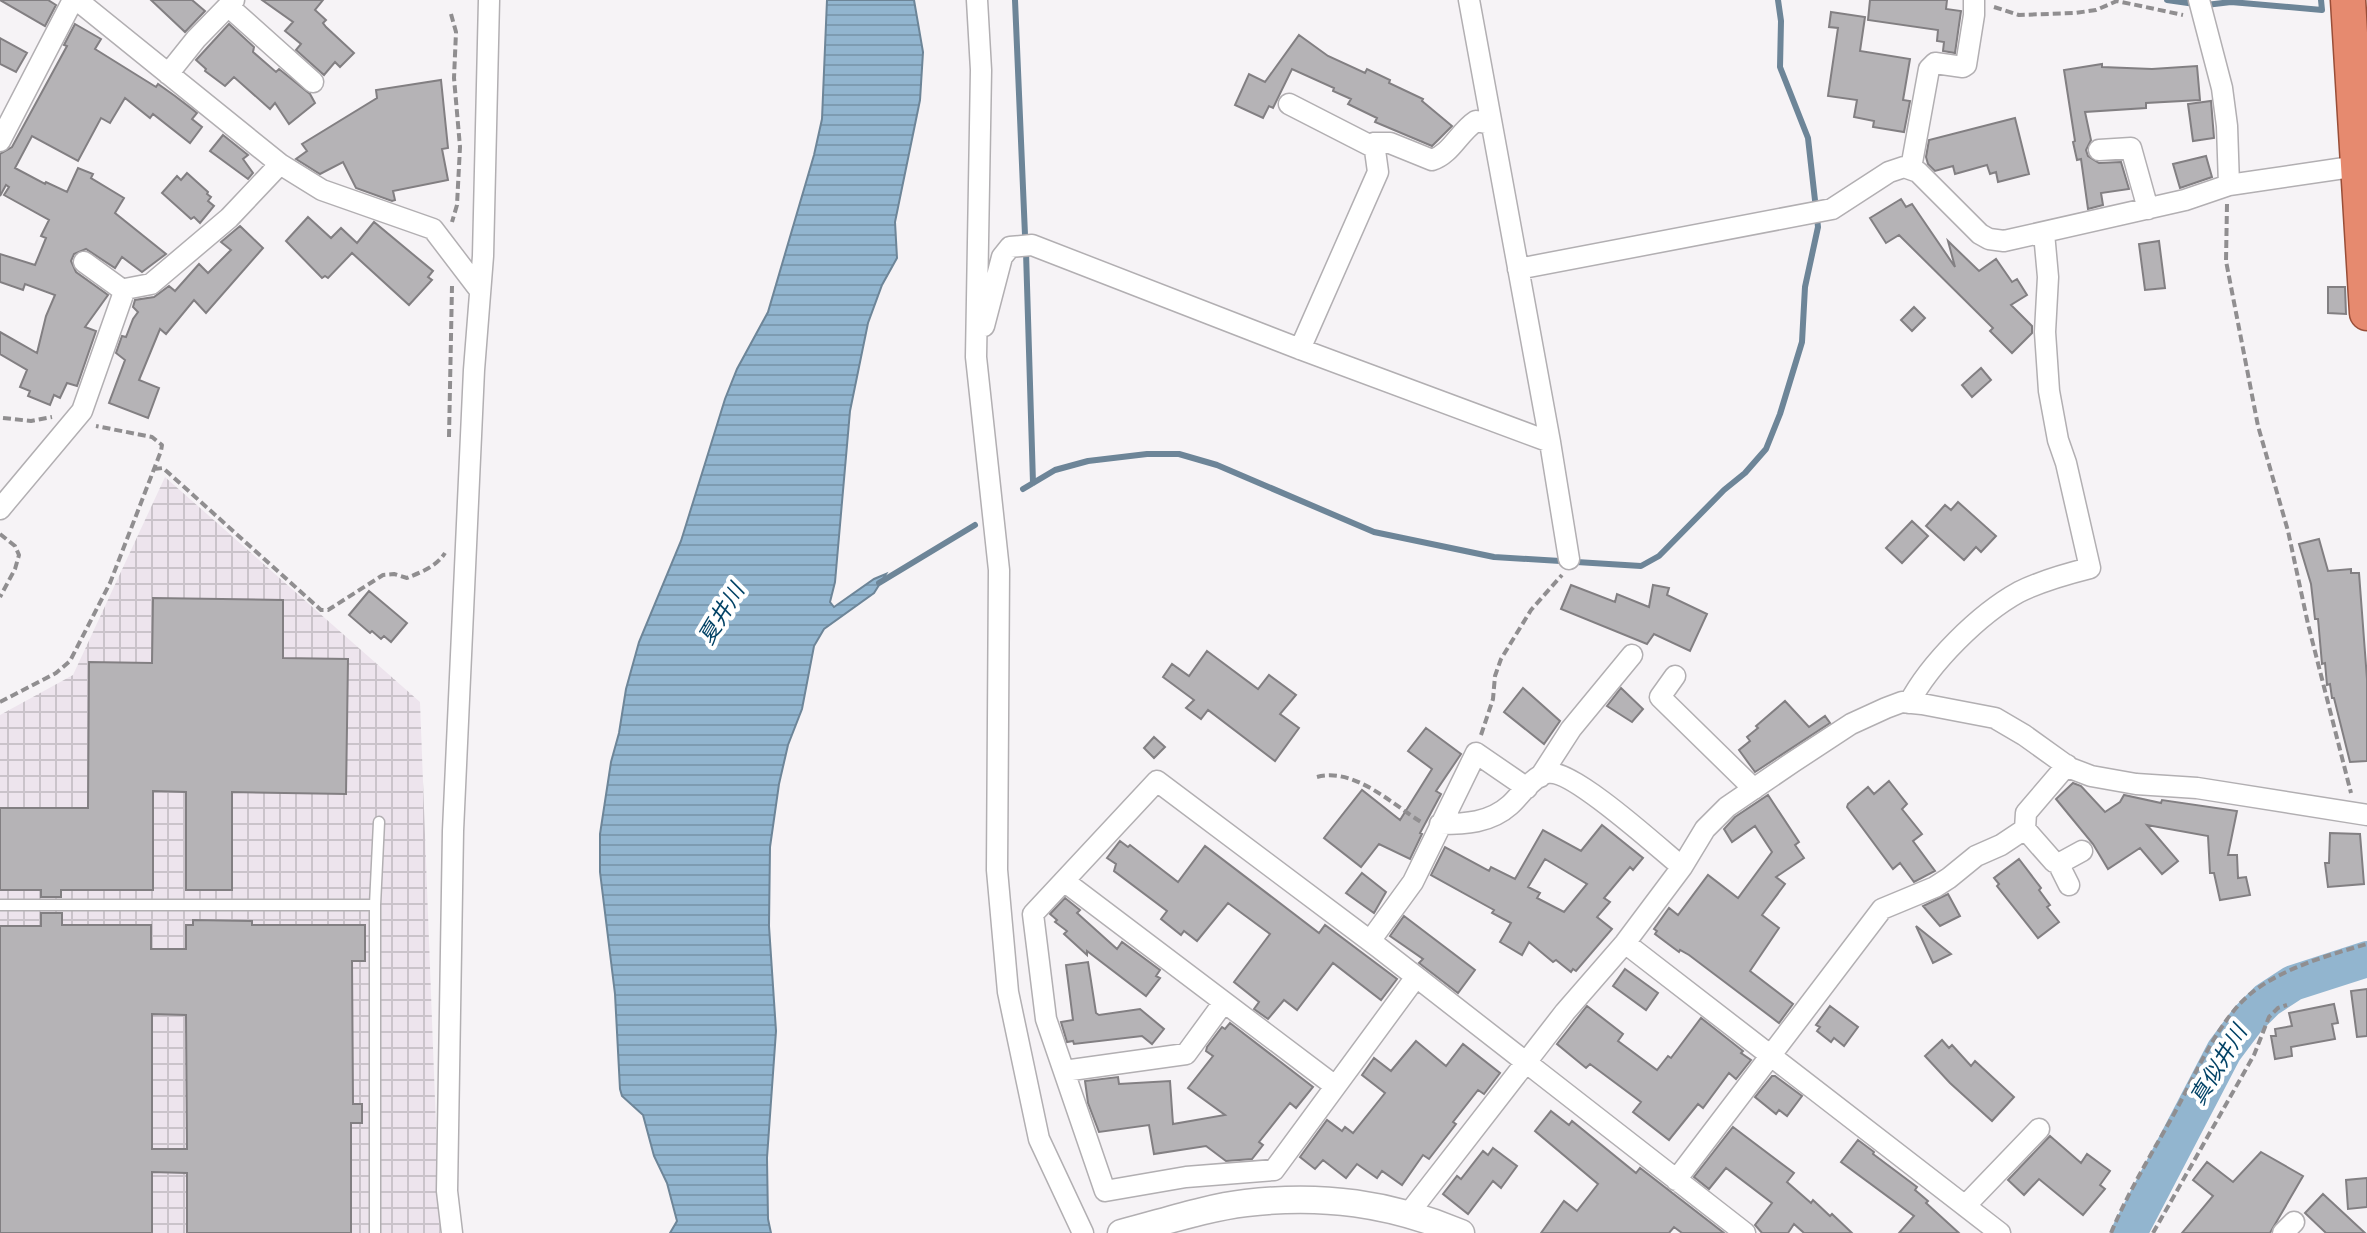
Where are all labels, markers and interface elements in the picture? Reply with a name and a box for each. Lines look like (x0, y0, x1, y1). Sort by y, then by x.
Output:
water label: 夏井川 (694, 578, 753, 650)
water label: 真似井川 (2186, 1020, 2255, 1111)

